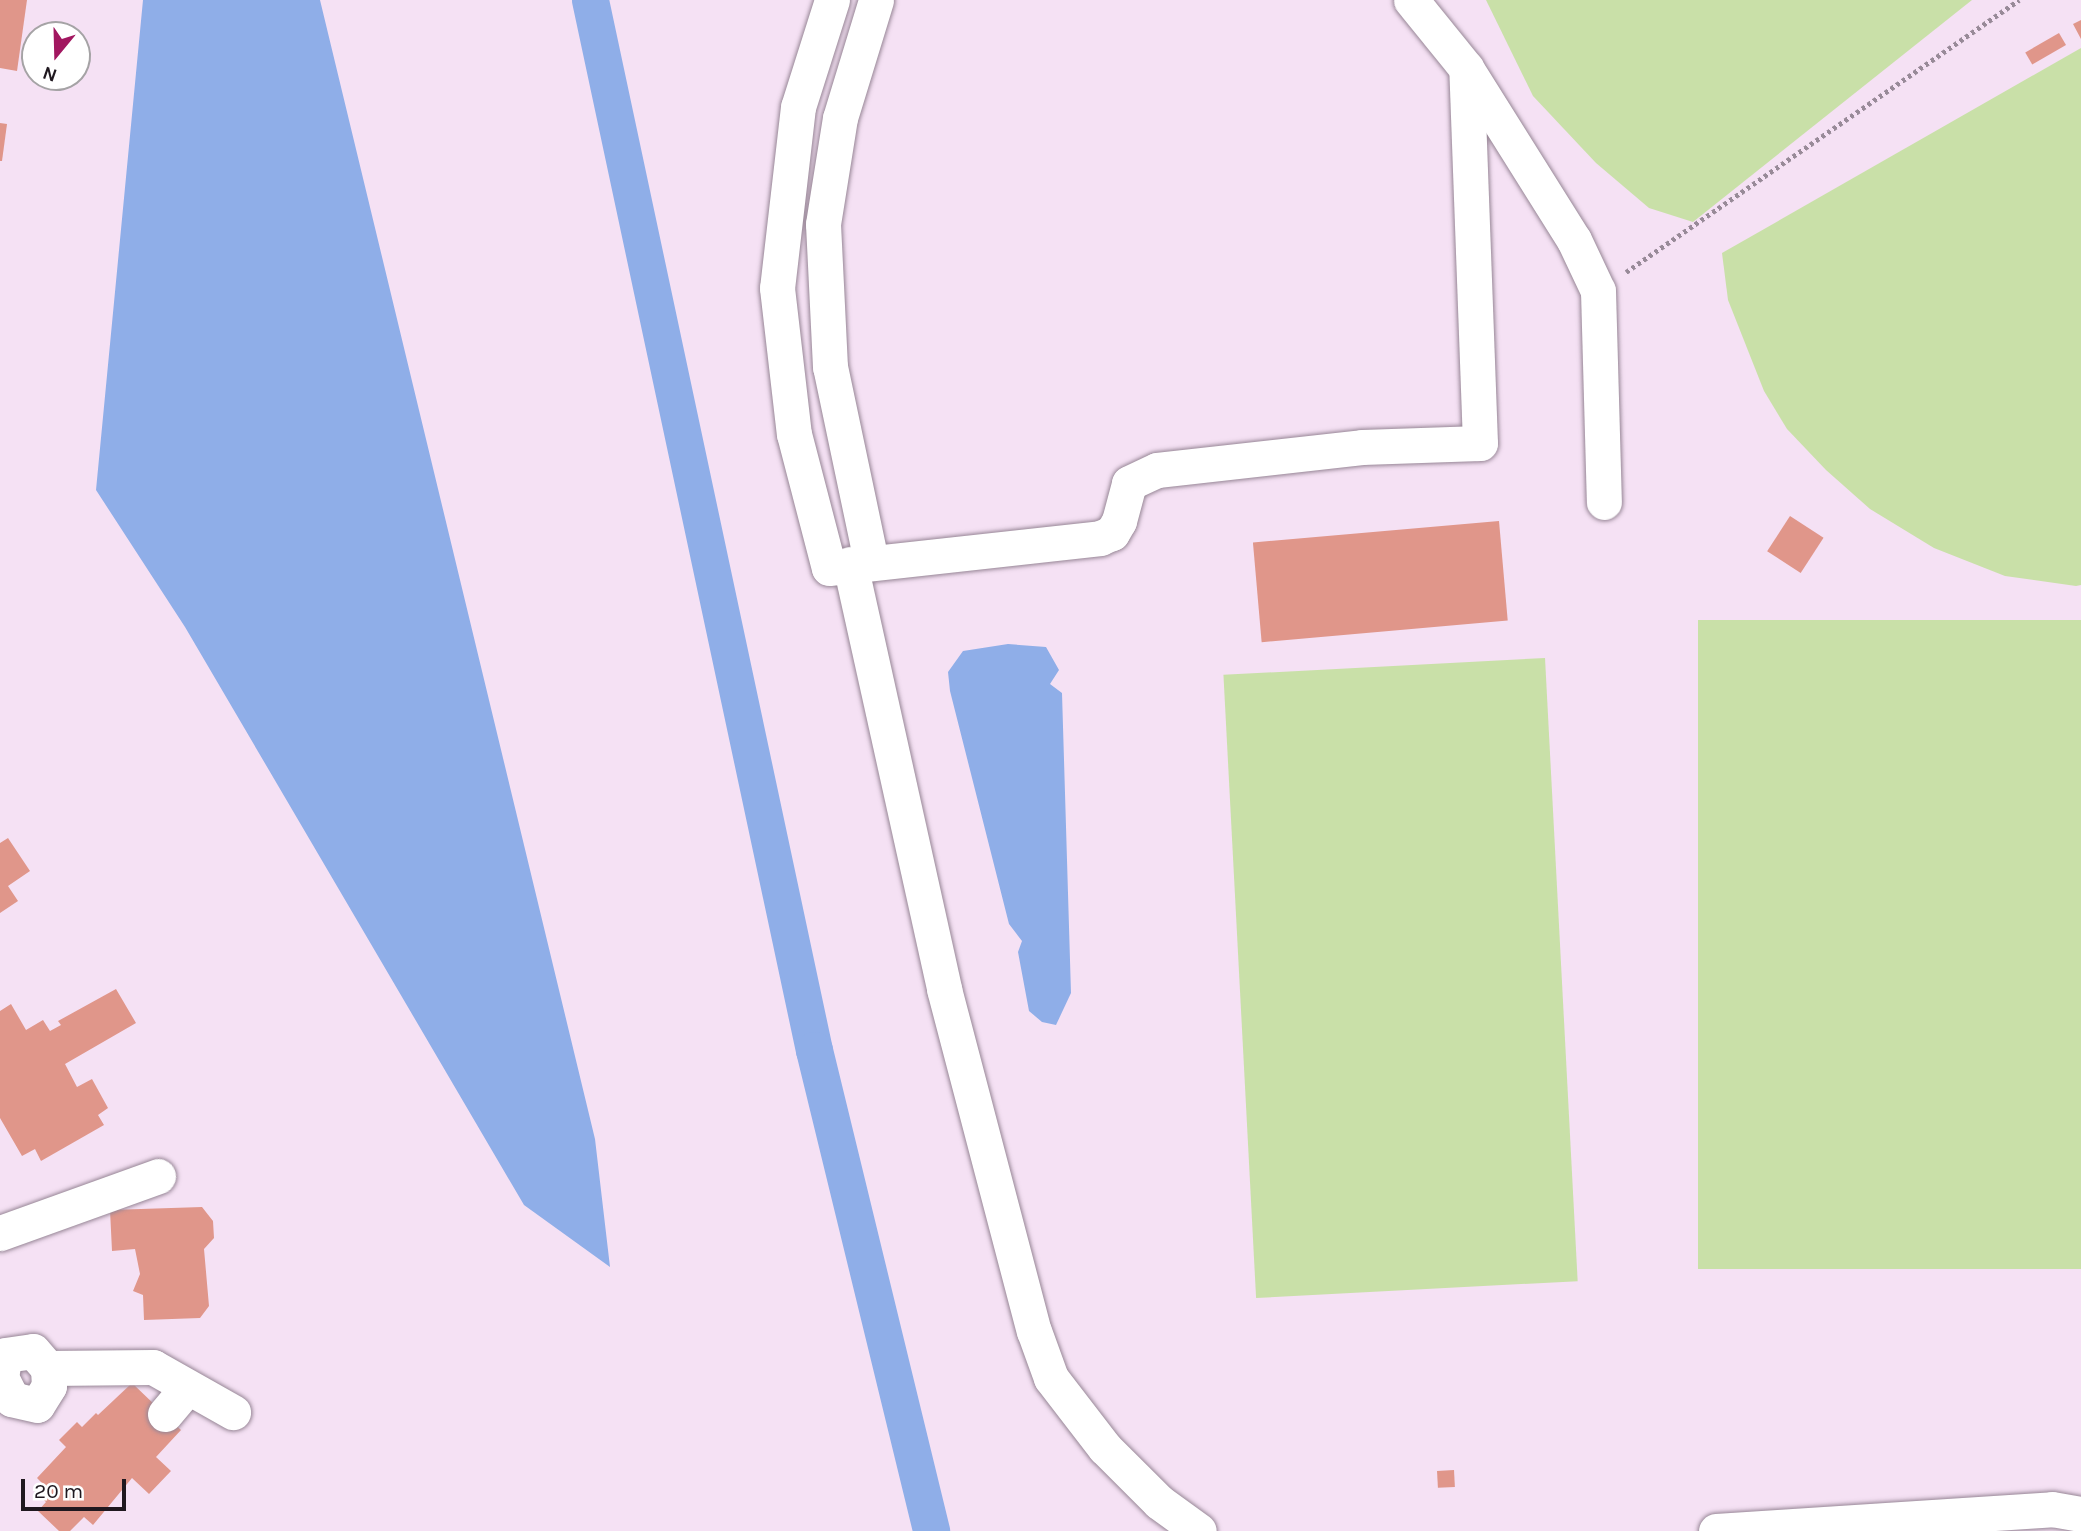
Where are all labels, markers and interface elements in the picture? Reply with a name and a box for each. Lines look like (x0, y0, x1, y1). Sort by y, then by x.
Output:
north arrow (21, 21, 91, 91)
text: N (40, 61, 60, 87)
scale bar (24, 1464, 130, 1508)
text: 20 m (34, 1479, 83, 1503)

